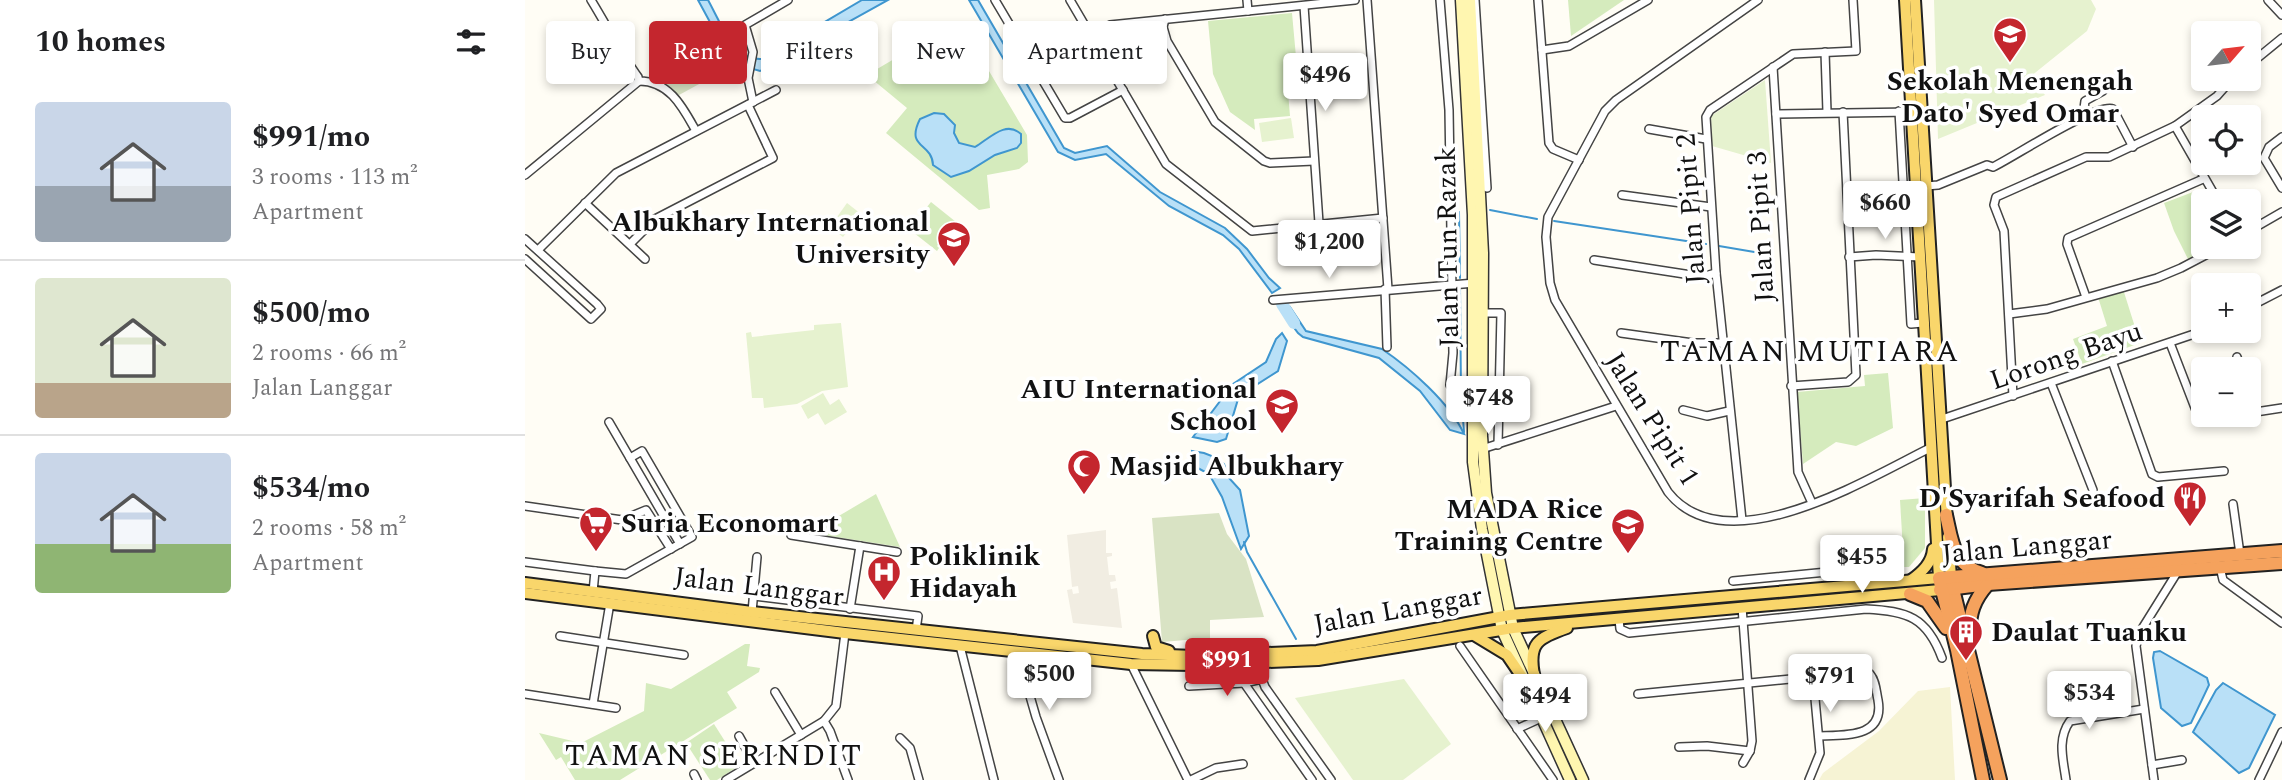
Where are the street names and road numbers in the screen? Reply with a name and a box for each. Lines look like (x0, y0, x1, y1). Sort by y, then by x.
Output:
street label: Jalan Pipit 2 (1664, 132, 1718, 286)
street label: Jalan Tun Razak (1425, 146, 1471, 348)
street label: Jalan Pipit 3 (1736, 150, 1786, 304)
street label: Lorong Bayu (1984, 310, 2148, 402)
street label: Jalan Pipit 1 (1594, 344, 1710, 494)
street label: Jalan Langgar (1940, 518, 2114, 576)
street label: Jalan Langgar (672, 555, 846, 619)
street label: Jalan Langgar (1310, 574, 1486, 646)

